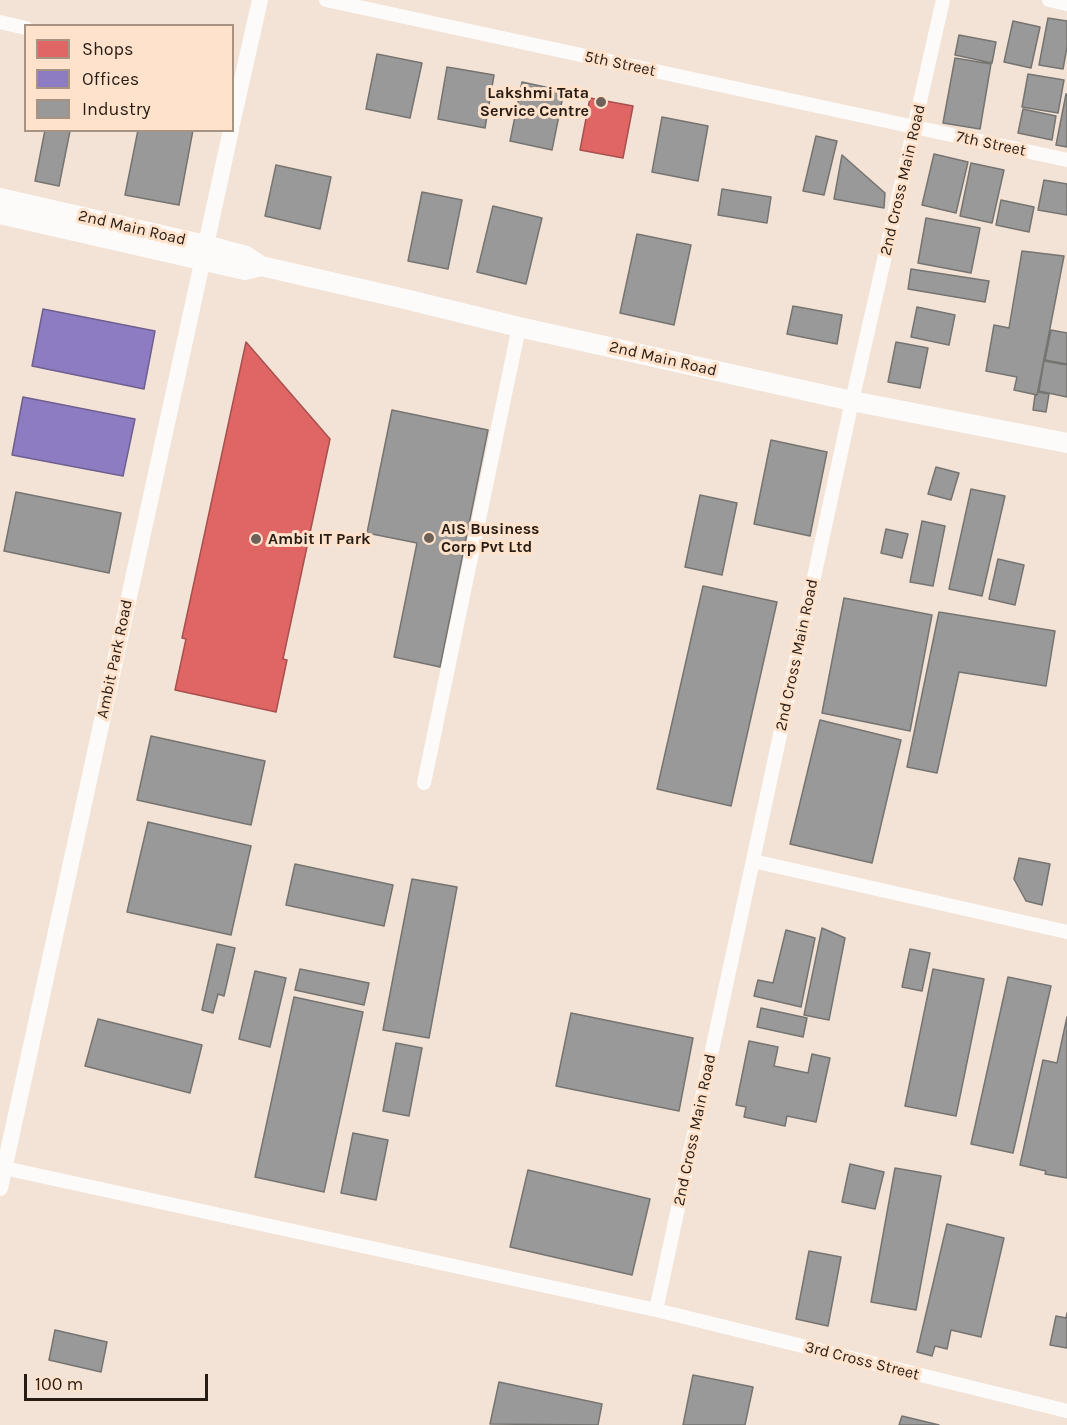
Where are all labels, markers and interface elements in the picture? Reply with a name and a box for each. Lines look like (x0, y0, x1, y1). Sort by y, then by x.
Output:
legend (24, 24, 234, 132)
text: Shops (82, 38, 134, 60)
street label: 5th Street (583, 47, 657, 81)
text: Offices (82, 68, 139, 90)
place label: Lakshmi Tata Service Centre (480, 83, 589, 121)
marker: Lakshmi Tata Service Centre (594, 95, 608, 109)
text: Industry (82, 98, 151, 120)
street label: 2nd Cross Main Road (876, 103, 930, 257)
street label: 7th Street (954, 127, 1028, 161)
street label: 2nd Main Road (76, 206, 188, 250)
street label: 2nd Main Road (607, 337, 719, 381)
place label: AIS Business Corp Pvt Ltd (441, 519, 540, 557)
place label: Ambit IT Park (268, 529, 370, 549)
marker: AIS Business Corp Pvt Ltd (422, 531, 436, 545)
marker: Ambit IT Park (249, 532, 263, 546)
street label: 2nd Cross Main Road (772, 577, 822, 733)
street label: Ambit Park Road (93, 598, 137, 720)
street label: 2nd Cross Main Road (670, 1052, 720, 1208)
street label: 3rd Cross Street (803, 1337, 921, 1385)
scale bar (27, 1362, 212, 1400)
text: 100 m (35, 1373, 83, 1395)

